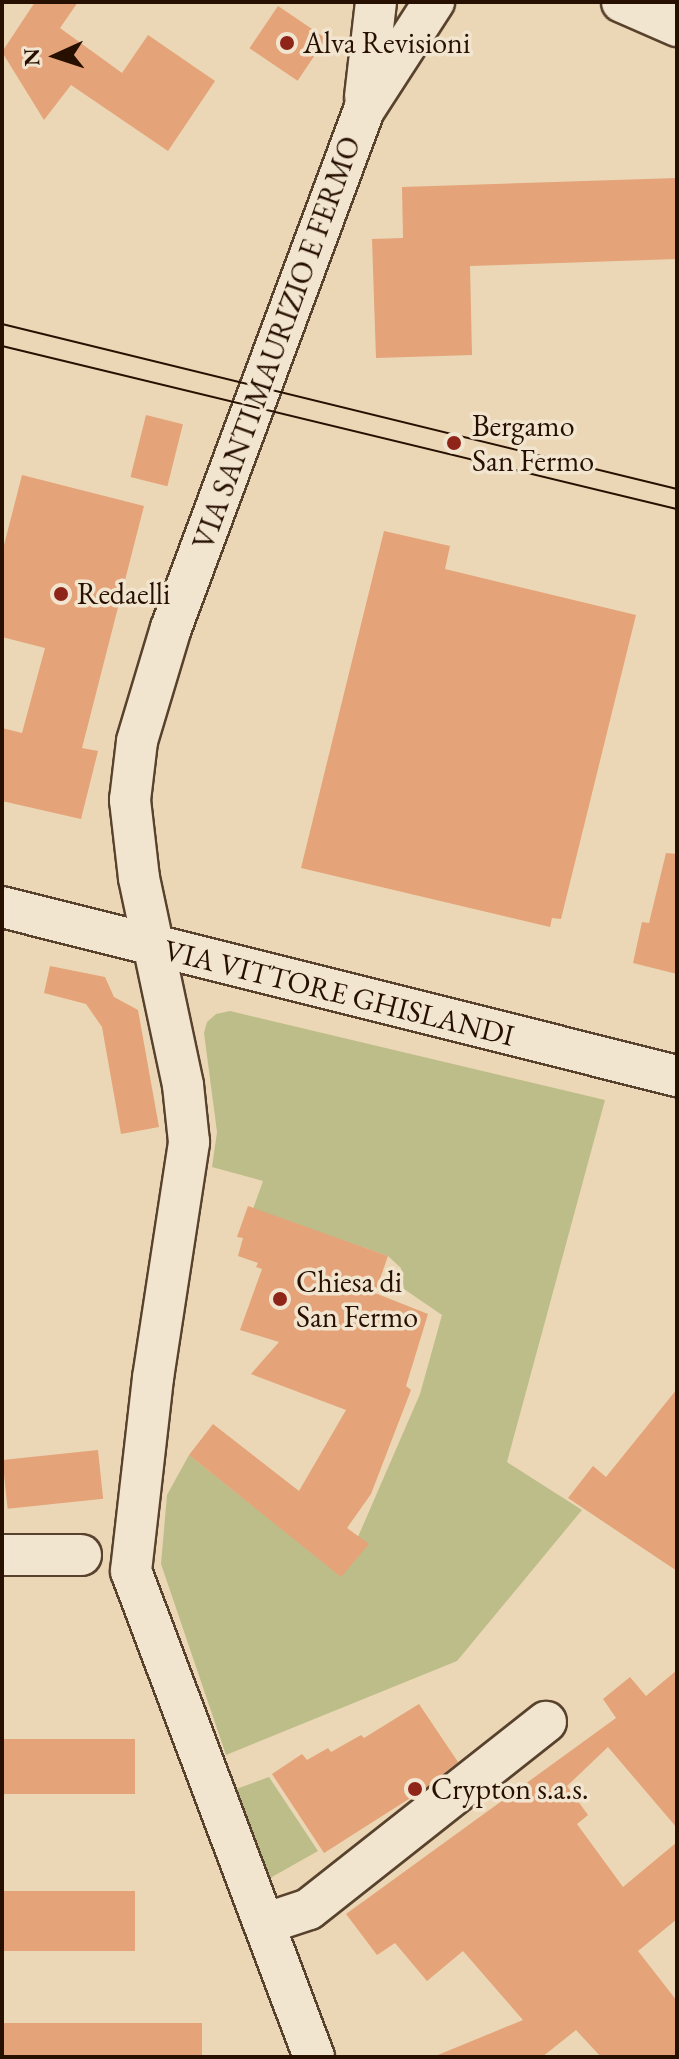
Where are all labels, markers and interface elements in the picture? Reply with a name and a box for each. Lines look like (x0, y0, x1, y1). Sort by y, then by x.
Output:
north arrow (16, 16, 96, 96)
place label: Alva Revisioni (303, 25, 470, 61)
marker: Alva Revisioni (278, 34, 296, 52)
text: N (17, 48, 46, 67)
street label: VIA SANTI MAURIZIO E FERMO (185, 131, 369, 555)
place label: Bergamo San Fermo (472, 408, 594, 478)
marker: Bergamo San Fermo (443, 432, 465, 454)
place label: Redaelli (77, 576, 170, 612)
marker: Redaelli (52, 585, 70, 603)
street label: VIA VITTORE GHISLANDI (160, 932, 518, 1054)
place label: Chiesa di San Fermo (296, 1264, 418, 1334)
marker: Chiesa di San Fermo (271, 1290, 289, 1308)
place label: Crypton s.a.s. (431, 1771, 589, 1807)
marker: Crypton s.a.s. (406, 1780, 424, 1798)

